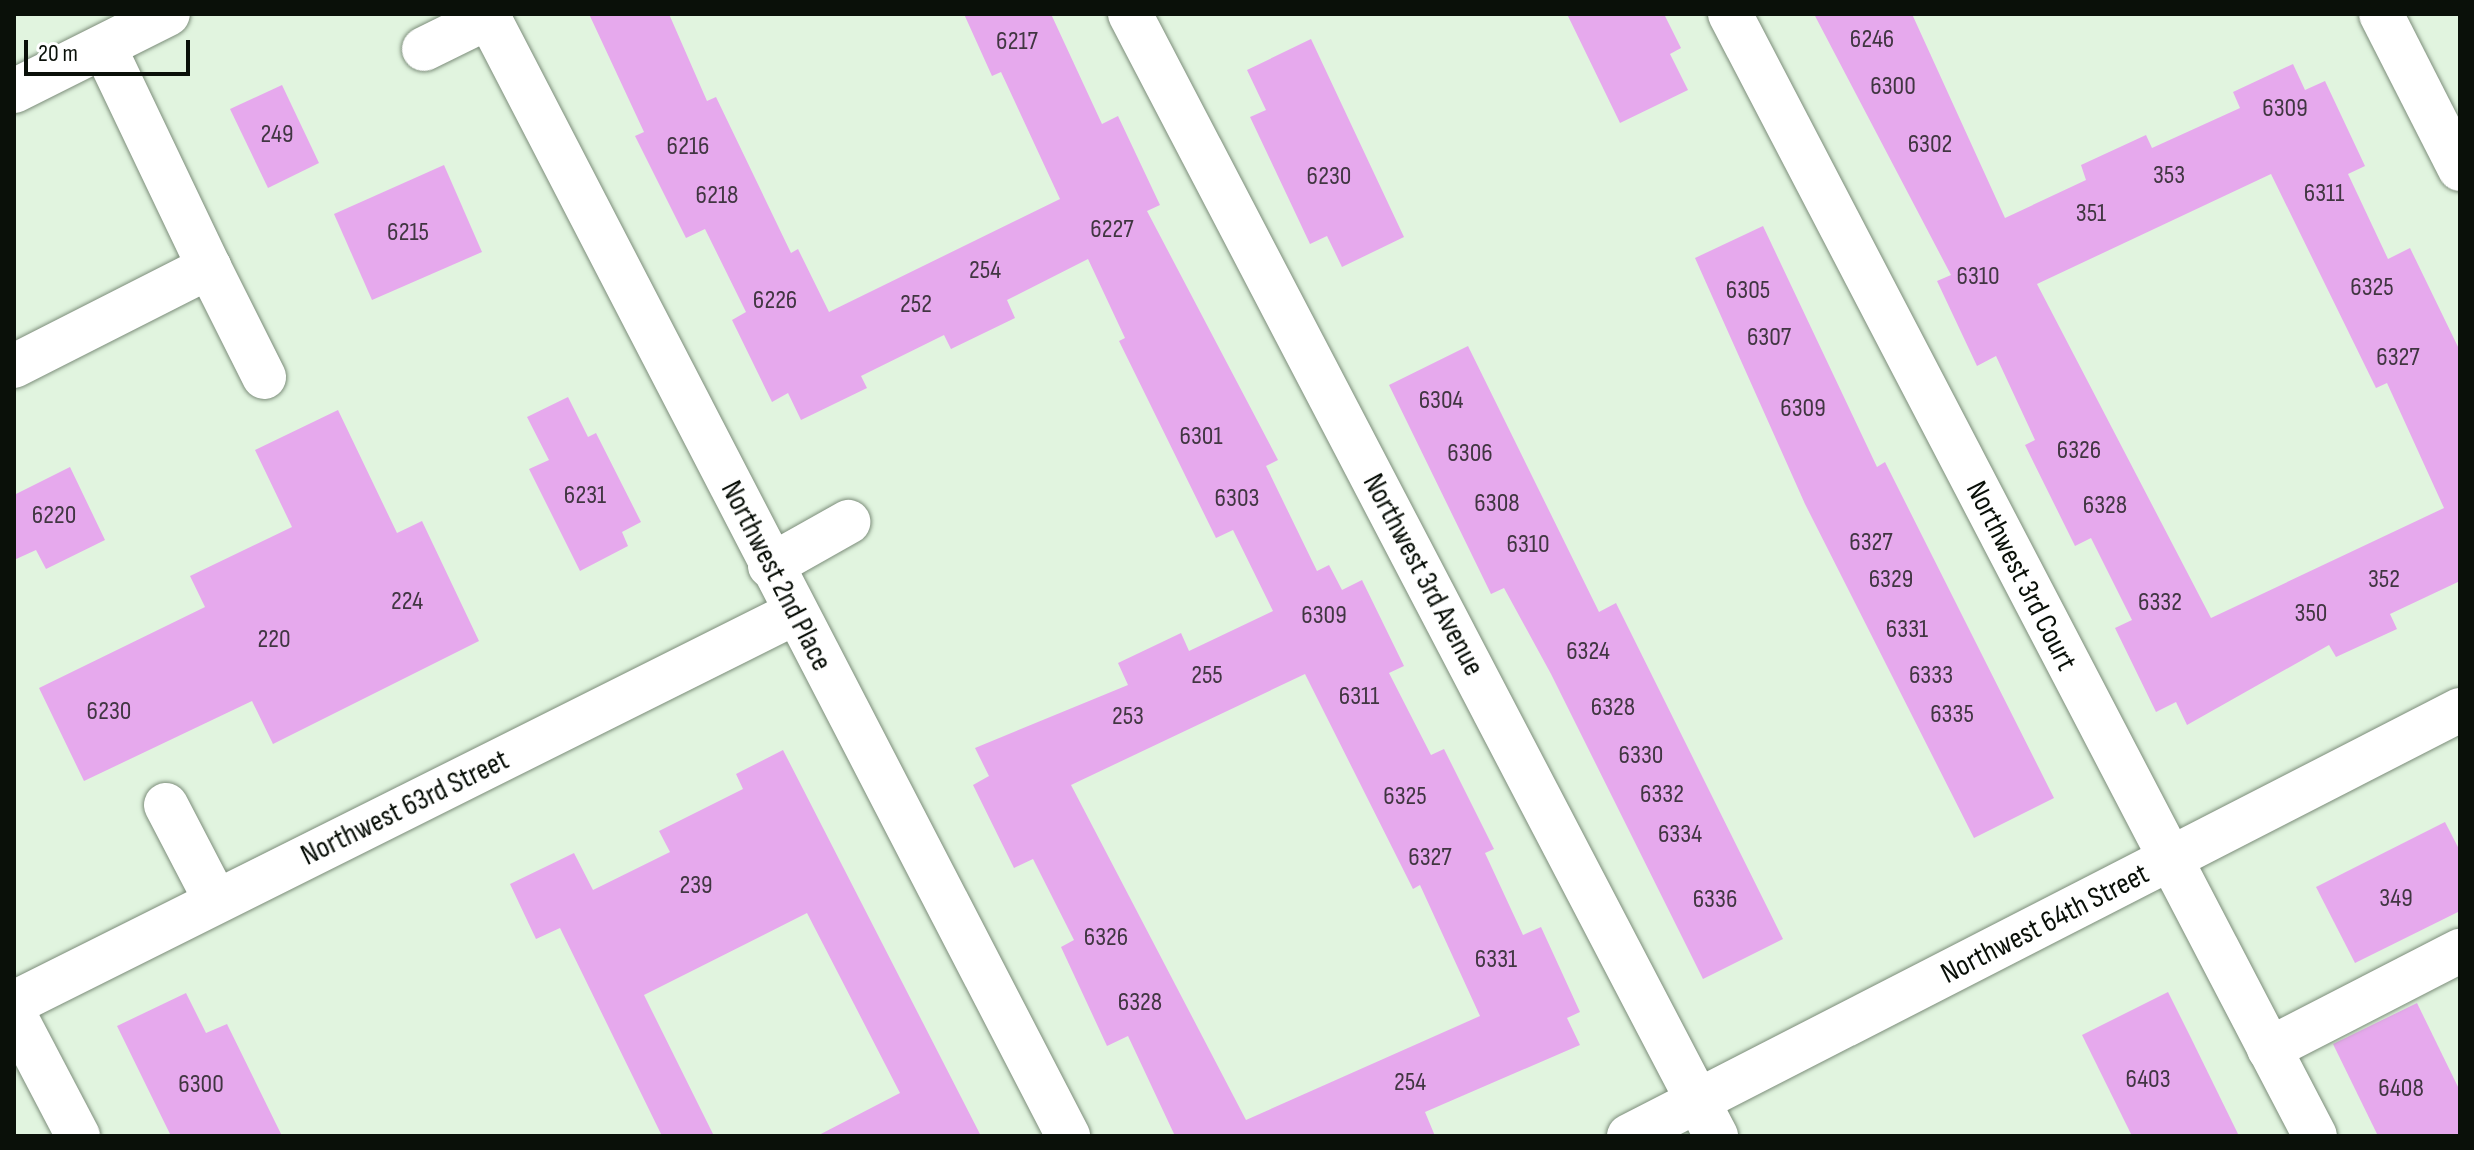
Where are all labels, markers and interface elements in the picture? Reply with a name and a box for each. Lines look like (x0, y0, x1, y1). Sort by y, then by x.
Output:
scale bar (28, 24, 194, 74)
house number: 6246 (1850, 24, 1894, 56)
house number: 6217 (996, 26, 1038, 58)
text: 20 m (38, 39, 78, 68)
house number: 6300 (1870, 71, 1916, 103)
house number: 6309 (2262, 93, 2308, 125)
house number: 249 (261, 119, 293, 151)
house number: 6302 (1908, 129, 1952, 161)
house number: 6216 (667, 131, 709, 163)
house number: 353 (2153, 160, 2185, 192)
house number: 6230 (1307, 161, 1351, 193)
house number: 6311 (2304, 178, 2344, 210)
house number: 6218 (696, 180, 738, 212)
house number: 351 (2076, 198, 2106, 230)
house number: 6227 (1090, 214, 1134, 246)
house number: 6215 (387, 217, 429, 249)
house number: 254 (969, 255, 1001, 287)
house number: 6310 (1957, 261, 1999, 293)
house number: 6325 (2350, 272, 2394, 304)
house number: 6305 (1726, 275, 1770, 307)
house number: 6226 (753, 285, 797, 317)
house number: 252 (900, 289, 932, 321)
house number: 6307 (1747, 322, 1791, 354)
house number: 6327 (2376, 342, 2420, 374)
house number: 6304 (1419, 385, 1463, 417)
house number: 6309 (1780, 393, 1826, 425)
house number: 6301 (1180, 421, 1222, 453)
house number: 6326 (2057, 435, 2101, 467)
house number: 6306 (1447, 438, 1493, 470)
street label: Northwest 3rd Avenue (1355, 468, 1491, 682)
street label: Northwest 2nd Place (713, 475, 839, 677)
street label: Northwest 3rd Court (1958, 475, 2084, 677)
house number: 6231 (564, 480, 606, 512)
house number: 6303 (1215, 483, 1259, 515)
house number: 6308 (1474, 488, 1520, 520)
house number: 6328 (2083, 490, 2127, 522)
house number: 6220 (32, 500, 76, 532)
house number: 6327 (1849, 527, 1893, 559)
house number: 6310 (1507, 529, 1549, 561)
house number: 6329 (1869, 564, 1913, 596)
house number: 352 (2368, 564, 2400, 596)
house number: 224 (391, 586, 423, 618)
house number: 6332 (2138, 587, 2182, 619)
house number: 350 (2295, 598, 2327, 630)
house number: 6309 (1301, 600, 1347, 632)
house number: 6331 (1886, 614, 1928, 646)
house number: 220 (257, 624, 291, 656)
house number: 6324 (1566, 636, 1610, 668)
house number: 255 (1191, 660, 1223, 692)
house number: 6333 (1909, 660, 1953, 692)
house number: 6311 (1339, 681, 1379, 713)
house number: 6328 (1591, 692, 1635, 724)
house number: 6230 (87, 696, 131, 728)
house number: 6335 (1930, 699, 1974, 731)
house number: 253 (1112, 701, 1144, 733)
house number: 6330 (1619, 740, 1663, 772)
street label: Northwest 63rd Street (295, 742, 515, 874)
house number: 6332 (1640, 779, 1684, 811)
house number: 6325 (1383, 781, 1427, 813)
house number: 6334 (1658, 819, 1702, 851)
house number: 6327 (1408, 842, 1452, 874)
street label: Northwest 64th Street (1935, 856, 2155, 992)
house number: 239 (679, 870, 713, 902)
house number: 349 (2379, 883, 2413, 915)
house number: 6336 (1693, 884, 1737, 916)
house number: 6326 (1084, 922, 1128, 954)
house number: 6331 (1475, 944, 1517, 976)
house number: 6328 (1118, 987, 1162, 1019)
house number: 6403 (2125, 1064, 2171, 1096)
house number: 254 (1394, 1067, 1426, 1099)
house number: 6300 (178, 1069, 224, 1101)
house number: 6408 (2378, 1073, 2424, 1105)

